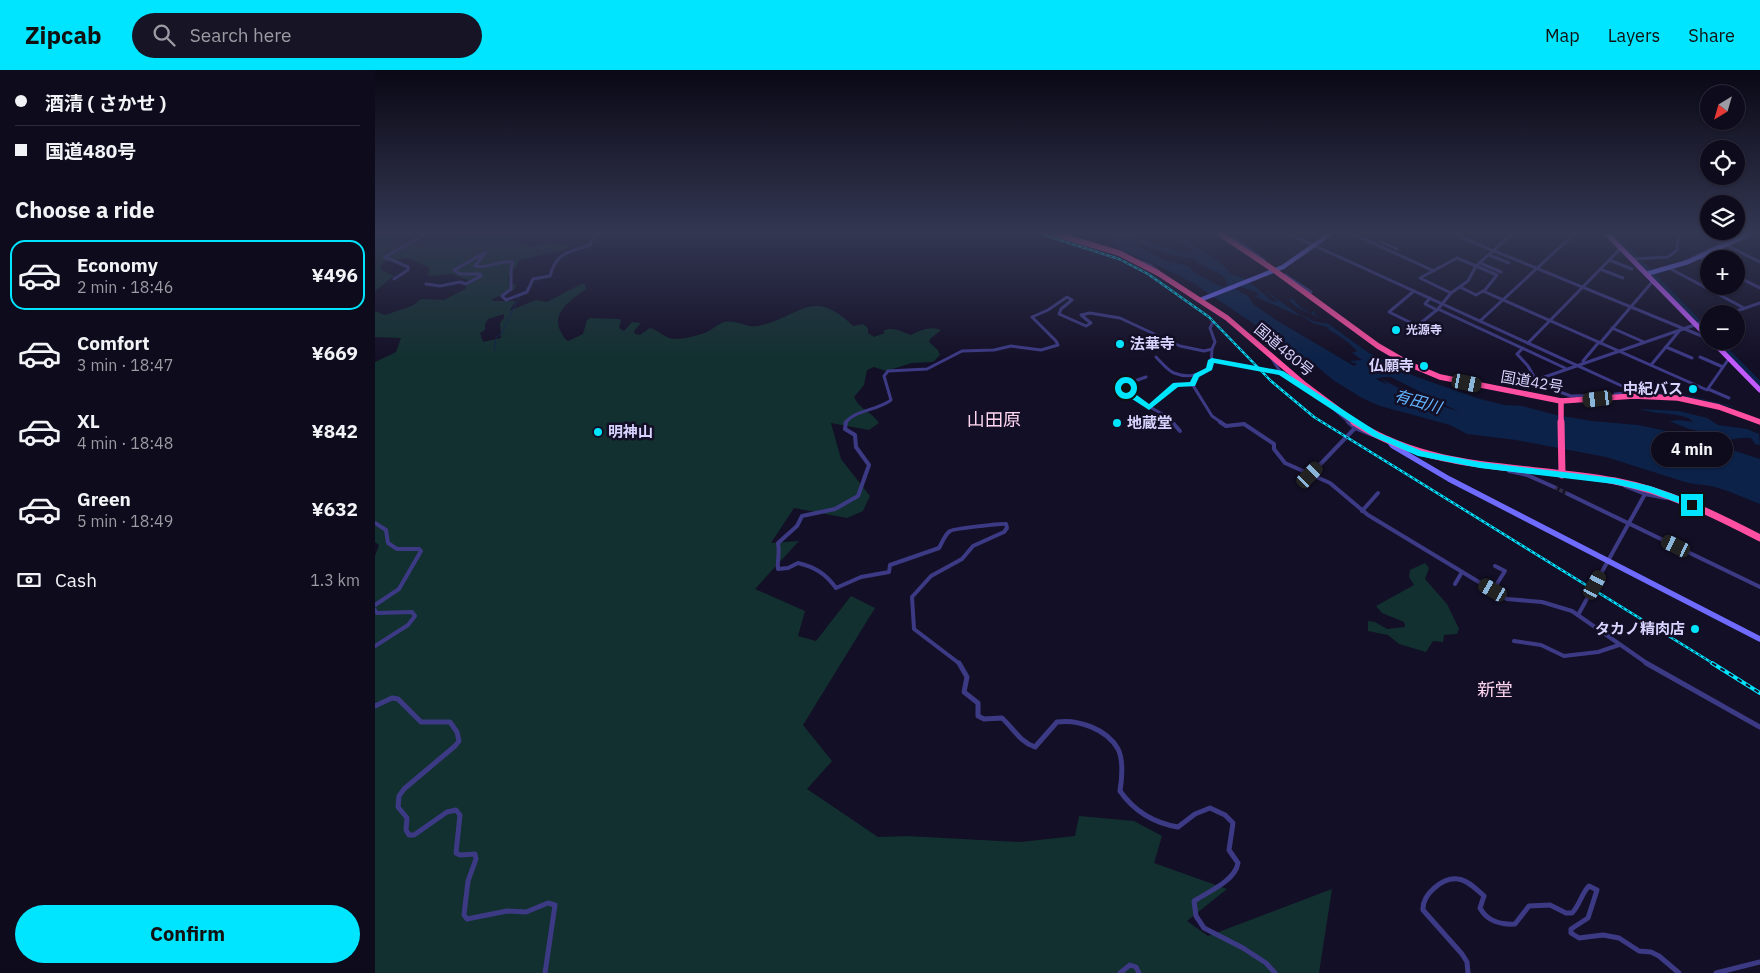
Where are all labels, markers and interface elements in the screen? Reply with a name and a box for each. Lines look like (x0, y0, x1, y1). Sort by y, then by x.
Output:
search box (132, 13, 482, 58)
text: Zipcab (25, 19, 102, 51)
icon: search (150, 21, 178, 49)
text: Search here (190, 23, 292, 47)
text: Map (1545, 24, 1580, 47)
text: Layers (1608, 24, 1660, 47)
text: Share (1688, 24, 1735, 47)
north arrow (1700, 85, 1745, 130)
map controls (1700, 85, 1745, 350)
text: 酒清 ( さかせ ) (45, 91, 166, 115)
text: 国道480号 (45, 139, 136, 163)
button: locate (1700, 140, 1745, 185)
text: Choose a ride (15, 195, 155, 224)
button: layers (1700, 195, 1745, 240)
button: + (1700, 250, 1745, 295)
icon: car (17, 253, 62, 298)
text: Economy (77, 253, 158, 277)
text: ¥496 (311, 263, 358, 287)
text: 2 min · 18:46 (77, 277, 173, 297)
button: − (1700, 305, 1745, 350)
street label: 国道480号 (1251, 319, 1318, 380)
place label: 光源寺 (1406, 322, 1442, 337)
marker: 光源寺 (1390, 324, 1402, 336)
icon: car (17, 331, 62, 376)
text: Comfort (77, 331, 150, 355)
place label: 法華寺 (1130, 334, 1175, 353)
marker: 法華寺 (1114, 338, 1126, 350)
text: ¥669 (311, 341, 358, 365)
text: 3 min · 18:47 (77, 355, 173, 375)
place label: 仏願寺 (1368, 356, 1414, 375)
marker: 仏願寺 (1418, 360, 1430, 372)
street label: 国道42号 (1499, 367, 1565, 396)
car (1450, 373, 1483, 393)
route start (1115, 377, 1137, 399)
place label: 中紀バス (1623, 379, 1683, 398)
marker: 中紀バス (1687, 383, 1699, 395)
water label: 有田川 (1392, 385, 1446, 418)
car (1582, 390, 1613, 408)
district label: 山田原 (967, 408, 1021, 431)
icon: car (17, 409, 62, 454)
text: XL (77, 409, 100, 433)
place label: 地蔵堂 (1127, 413, 1172, 432)
marker: 地蔵堂 (1111, 417, 1123, 429)
text: ¥842 (311, 419, 358, 443)
place label: 明神山 (608, 422, 653, 441)
marker: 明神山 (592, 426, 604, 438)
callout: 4 min (1651, 432, 1733, 468)
text: 4 min · 18:48 (77, 433, 173, 453)
text: 4 min (1671, 439, 1713, 459)
car (1294, 459, 1325, 491)
icon: car (17, 487, 62, 532)
text: Green (77, 487, 131, 511)
route end (1681, 494, 1703, 516)
text: ¥632 (311, 497, 358, 521)
text: 5 min · 18:49 (77, 511, 173, 531)
car (1659, 533, 1692, 559)
icon: cash (15, 566, 43, 594)
text: Cash (55, 568, 97, 592)
car (1581, 568, 1608, 602)
text: 1.3 km (310, 570, 360, 590)
car (1476, 576, 1509, 604)
place label: タカノ精肉店 (1595, 619, 1685, 638)
marker: タカノ精肉店 (1689, 623, 1701, 635)
district label: 新堂 (1477, 678, 1513, 701)
button: Confirm (15, 905, 360, 963)

